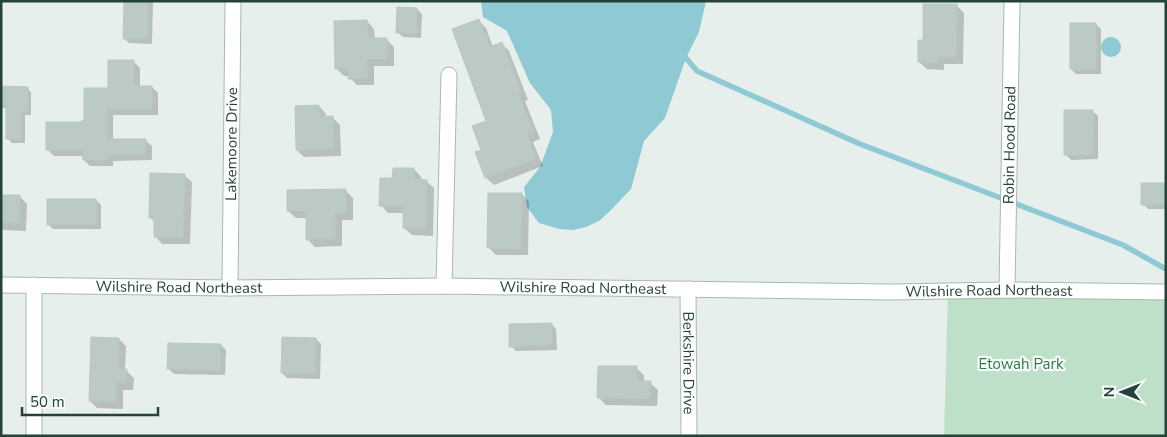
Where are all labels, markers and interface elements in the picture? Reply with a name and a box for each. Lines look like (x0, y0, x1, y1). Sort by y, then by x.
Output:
street label: Robin Hood Road (998, 86, 1021, 204)
street label: Lakemoore Drive (221, 87, 242, 201)
street label: Wilshire Road Northeast (95, 276, 263, 298)
street label: Wilshire Road Northeast (499, 277, 667, 299)
street label: Wilshire Road Northeast (905, 280, 1073, 302)
street label: Berkshire Drive (678, 312, 699, 415)
park label: Etowah Park (979, 354, 1064, 374)
north arrow (1097, 367, 1147, 417)
scale bar (22, 384, 159, 416)
text: N (1100, 387, 1119, 397)
text: 50 m (30, 392, 65, 412)

